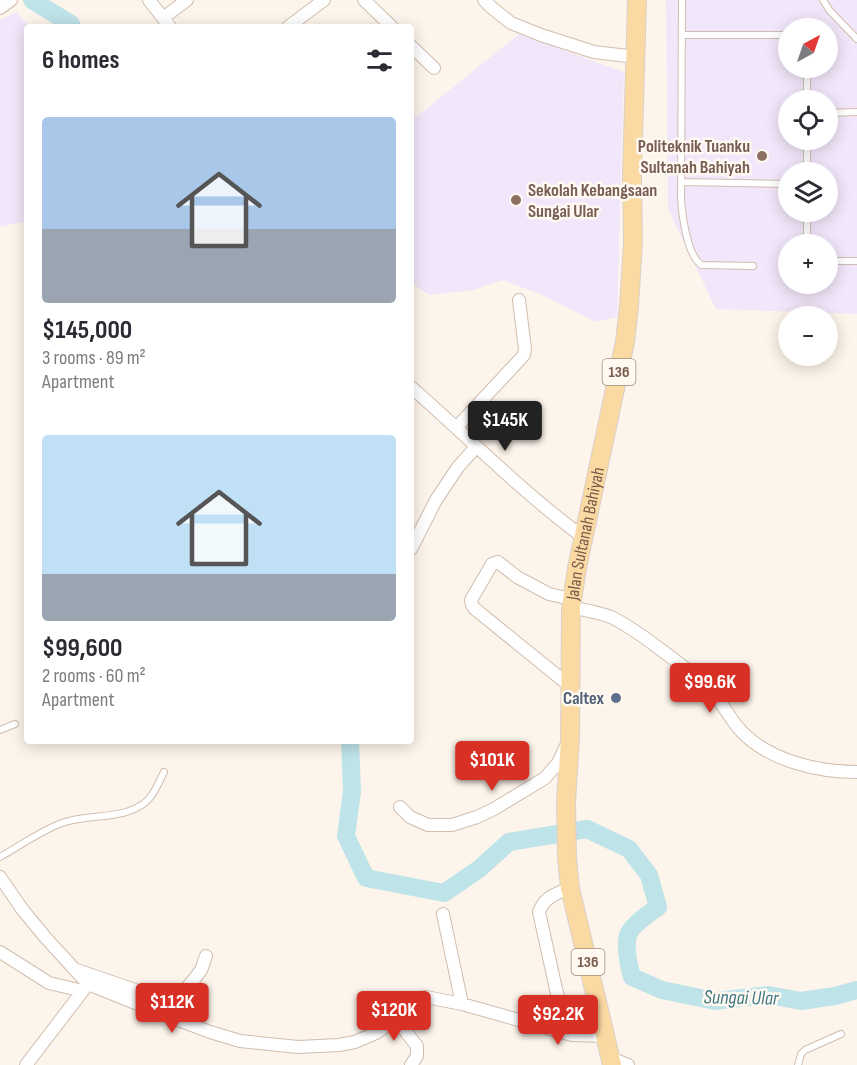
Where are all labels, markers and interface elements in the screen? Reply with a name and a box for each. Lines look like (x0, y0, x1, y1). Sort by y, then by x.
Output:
north arrow (778, 18, 838, 78)
map controls (778, 18, 838, 366)
icon: filters (363, 44, 396, 77)
text: 6 homes (42, 45, 120, 76)
button: locate (778, 90, 838, 150)
place label: Politeknik Tuanku Sultanah Bahiyah (638, 136, 750, 178)
marker: Politeknik Tuanku Sultanah Bahiyah (755, 149, 769, 163)
icon: home (165, 156, 273, 264)
button: layers (778, 162, 838, 222)
place label: Sekolah Kebangsaan Sungai Ular (528, 180, 657, 222)
marker: Sekolah Kebangsaan Sungai Ular (509, 193, 523, 207)
button: + (778, 234, 838, 294)
button: − (778, 306, 838, 366)
text: $145,000 (42, 315, 132, 346)
text: 3 rooms · 89 m² (42, 346, 146, 370)
road number: 136 (602, 359, 636, 385)
text: Apartment (42, 370, 115, 394)
pin: $145K (463, 401, 547, 452)
text: $145K (482, 408, 528, 432)
street label: Jalan Sultanah Bahiyah (562, 465, 609, 602)
icon: home (165, 474, 273, 582)
text: $99,600 (42, 633, 123, 664)
pin: $99.6K (661, 663, 759, 714)
text: 2 rooms · 60 m² (42, 664, 146, 688)
text: $99.6K (684, 670, 736, 694)
text: Apartment (42, 688, 115, 712)
place label: Caltex (563, 688, 604, 709)
marker: Caltex (609, 691, 623, 705)
pin: $101K (450, 741, 534, 792)
text: $101K (469, 748, 515, 772)
road number: 136 (572, 949, 604, 975)
pin: $112K (130, 983, 214, 1034)
water label: Sungai Ular (703, 985, 780, 1011)
text: $112K (150, 990, 194, 1014)
pin: $120K (352, 991, 436, 1042)
pin: $92.2K (509, 995, 607, 1046)
text: $120K (371, 998, 417, 1022)
text: $92.2K (532, 1002, 584, 1026)

